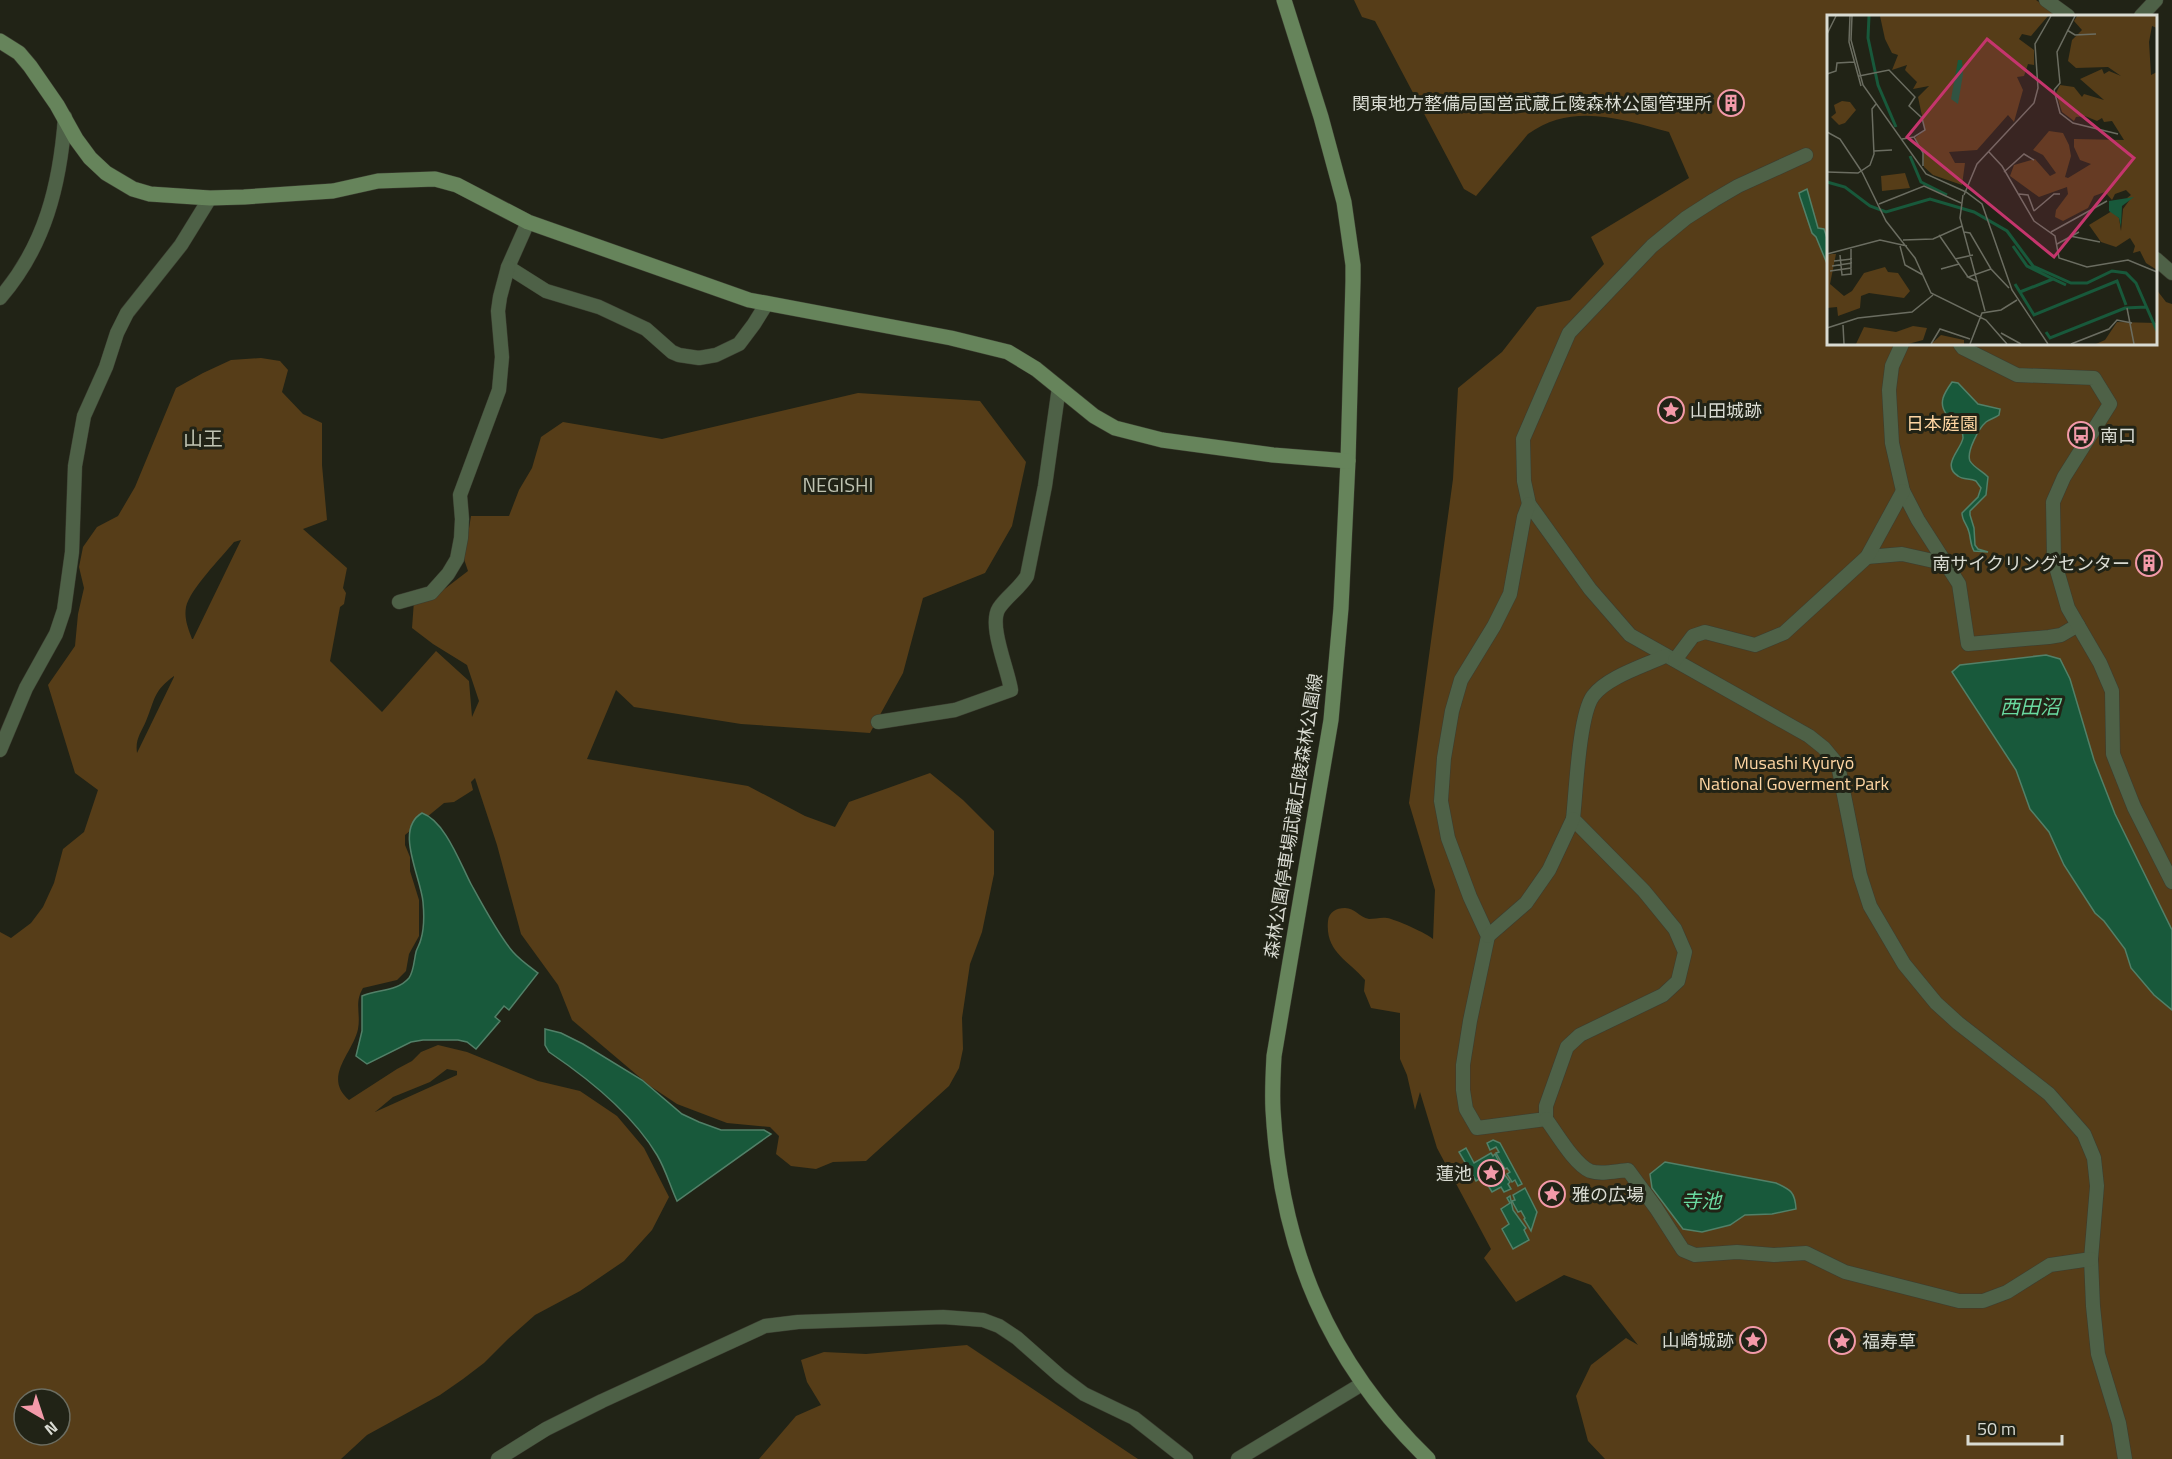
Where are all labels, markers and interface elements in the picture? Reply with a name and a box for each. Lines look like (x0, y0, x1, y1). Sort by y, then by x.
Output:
inset map (1827, 15, 2157, 345)
building icon: 関東地方整備局国営武蔵丘陵森林公園管理所 (1716, 88, 1746, 118)
place label: 関東地方整備局国営武蔵丘陵森林公園管理所 (1352, 90, 1712, 117)
place icon: 山田城跡 (1656, 395, 1686, 425)
place label: 山田城跡 (1690, 397, 1762, 424)
park label: 日本庭園 (1906, 410, 1978, 437)
bus stop icon: 南口 (2066, 420, 2096, 450)
place label: 南口 (2100, 422, 2136, 449)
district label: 山王 (183, 423, 223, 454)
district label: NEGISHI (803, 469, 873, 500)
building icon: 南サイクリングセンター (2134, 548, 2164, 578)
place label: 南サイクリングセンター (1932, 550, 2130, 577)
street label: 森林公園停車場武蔵丘陵森林公園線 (1257, 672, 1329, 960)
water label: 西田沼 (2000, 691, 2063, 722)
park label: Musashi Kyūryō National Goverment Park (1699, 749, 1890, 797)
place icon: 蓮池 (1476, 1158, 1506, 1188)
place label: 蓮池 (1436, 1160, 1472, 1187)
place icon: 雅の広場 (1537, 1179, 1567, 1209)
place label: 雅の広場 (1572, 1181, 1644, 1208)
water label: 寺池 (1681, 1185, 1723, 1216)
place icon: 山崎城跡 (1738, 1325, 1768, 1355)
place icon: 福寿草 (1827, 1326, 1857, 1356)
place label: 山崎城跡 (1662, 1327, 1734, 1354)
place label: 福寿草 (1862, 1328, 1916, 1355)
north arrow (12, 1387, 72, 1447)
scale bar (1968, 1408, 2062, 1446)
text: 50 m (1977, 1415, 2016, 1442)
text: N (40, 1416, 63, 1441)

